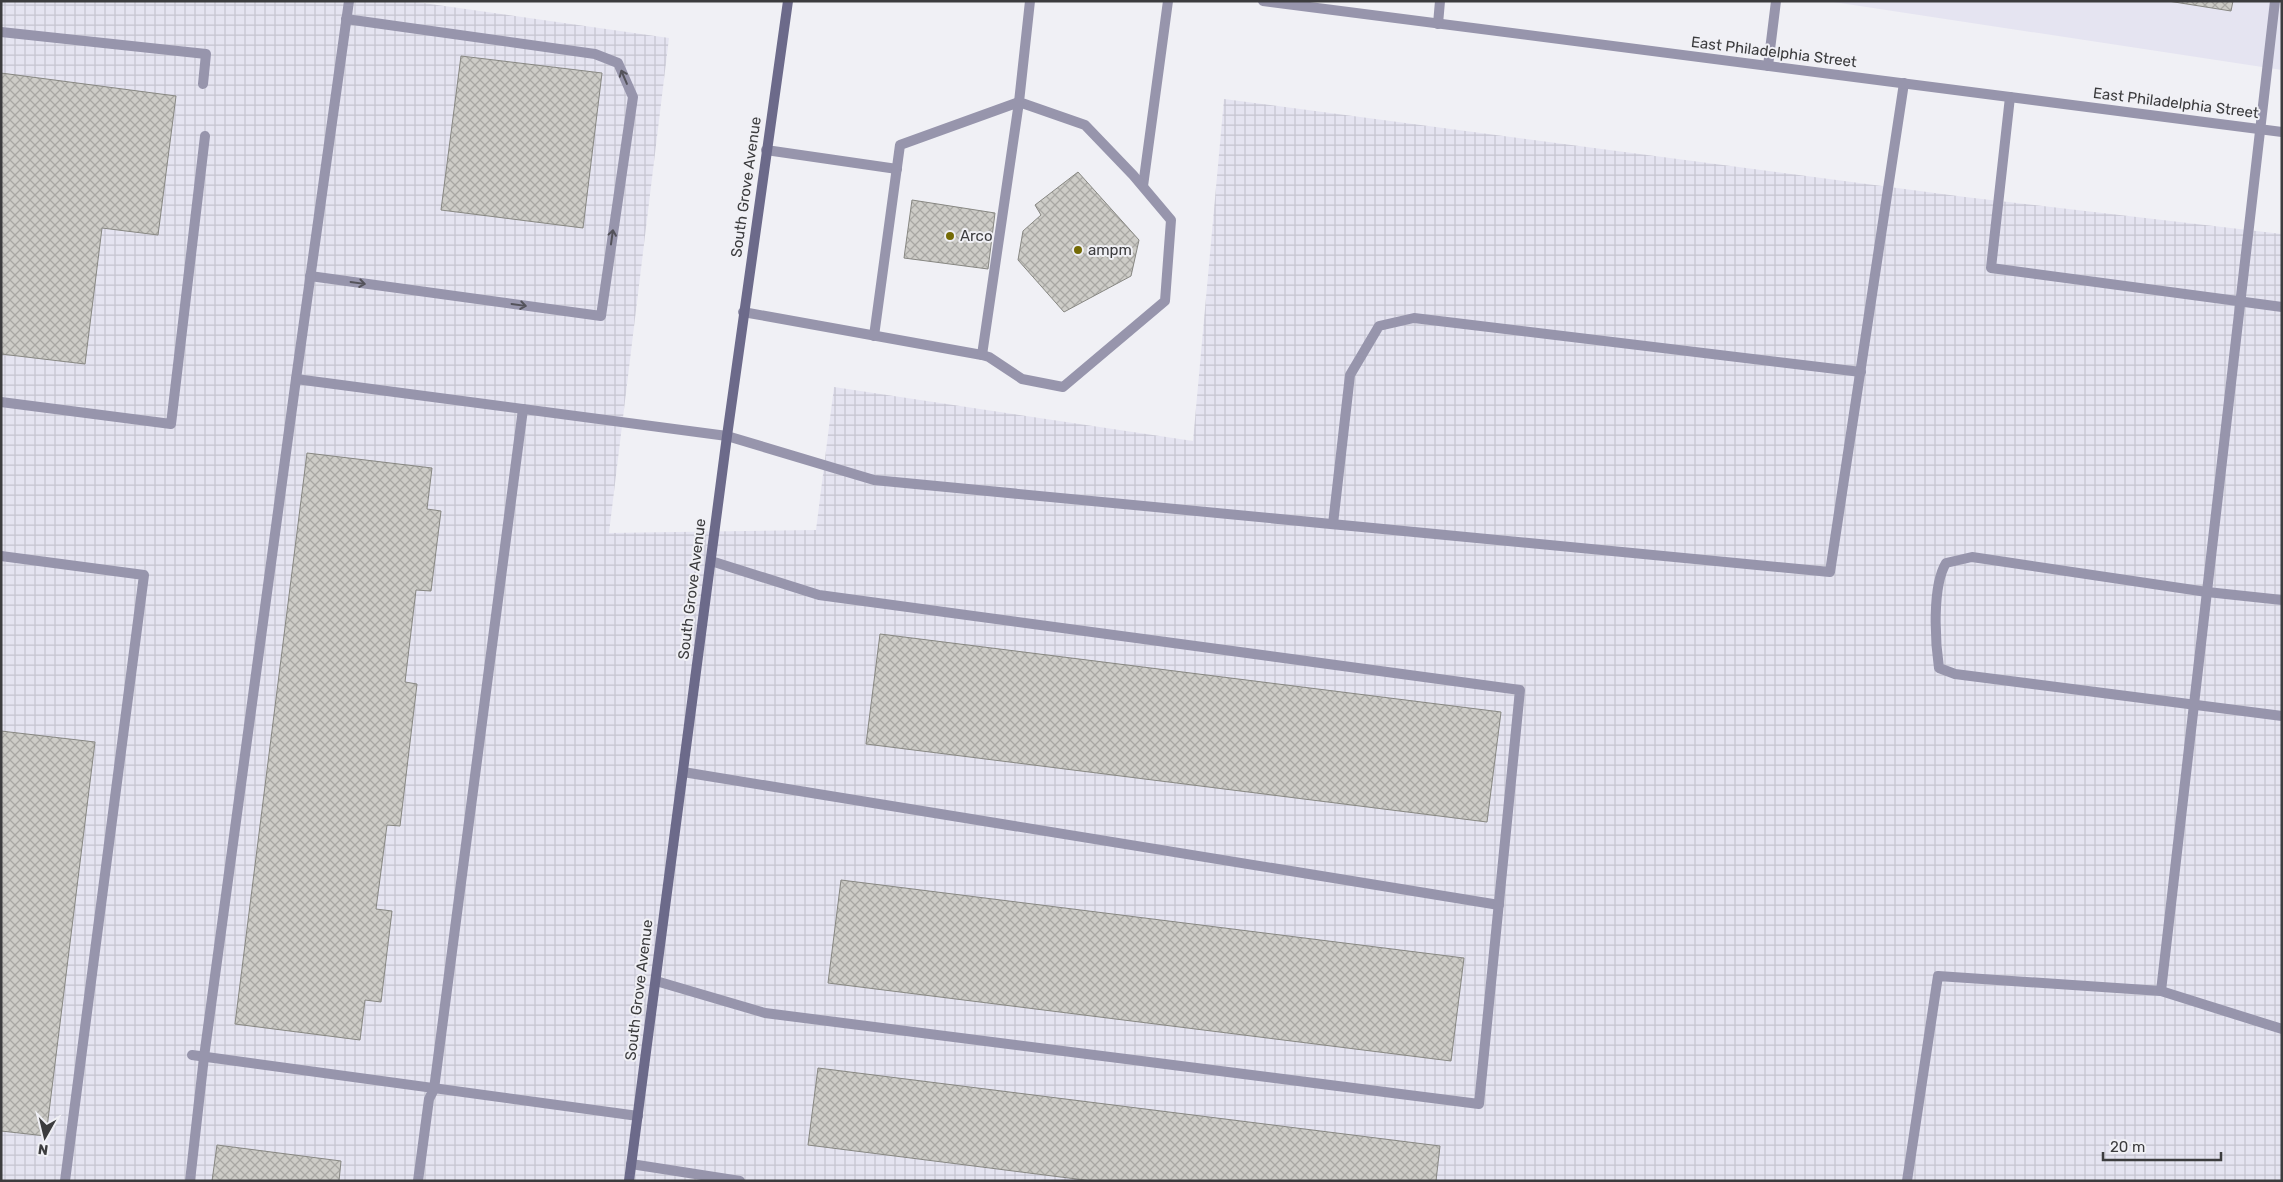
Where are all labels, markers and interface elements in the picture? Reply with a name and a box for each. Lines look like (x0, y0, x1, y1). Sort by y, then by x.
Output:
street label: East Philadelphia Street (1690, 33, 1858, 71)
one-way arrow (619, 70, 629, 85)
street label: East Philadelphia Street (2092, 84, 2260, 122)
street label: South Grove Avenue (727, 115, 765, 259)
place label: Arco (960, 227, 993, 245)
one-way arrow (608, 229, 618, 245)
marker: Arco (944, 230, 956, 242)
place label: ampm (1088, 241, 1132, 259)
marker: ampm (1072, 244, 1084, 256)
one-way arrow (350, 278, 366, 288)
one-way arrow (511, 300, 527, 310)
street label: South Grove Avenue (674, 517, 710, 661)
street label: South Grove Avenue (621, 918, 657, 1062)
north arrow (20, 1112, 70, 1162)
scale bar (2103, 1130, 2220, 1162)
text: 20 m (2110, 1138, 2145, 1156)
text: N (37, 1140, 49, 1158)

